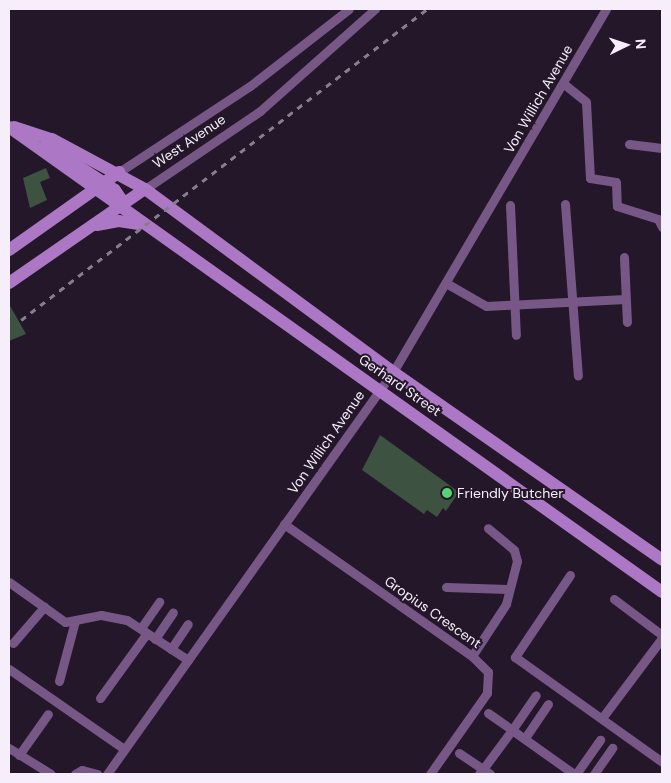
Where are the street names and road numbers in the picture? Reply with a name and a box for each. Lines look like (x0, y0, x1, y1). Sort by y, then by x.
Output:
street label: Von Willich Avenue (500, 42, 576, 156)
street label: West Avenue (149, 110, 229, 172)
street label: Gerhard Street (356, 350, 444, 420)
street label: Von Willich Avenue (284, 387, 368, 497)
street label: Gropius Crescent (381, 572, 485, 652)

